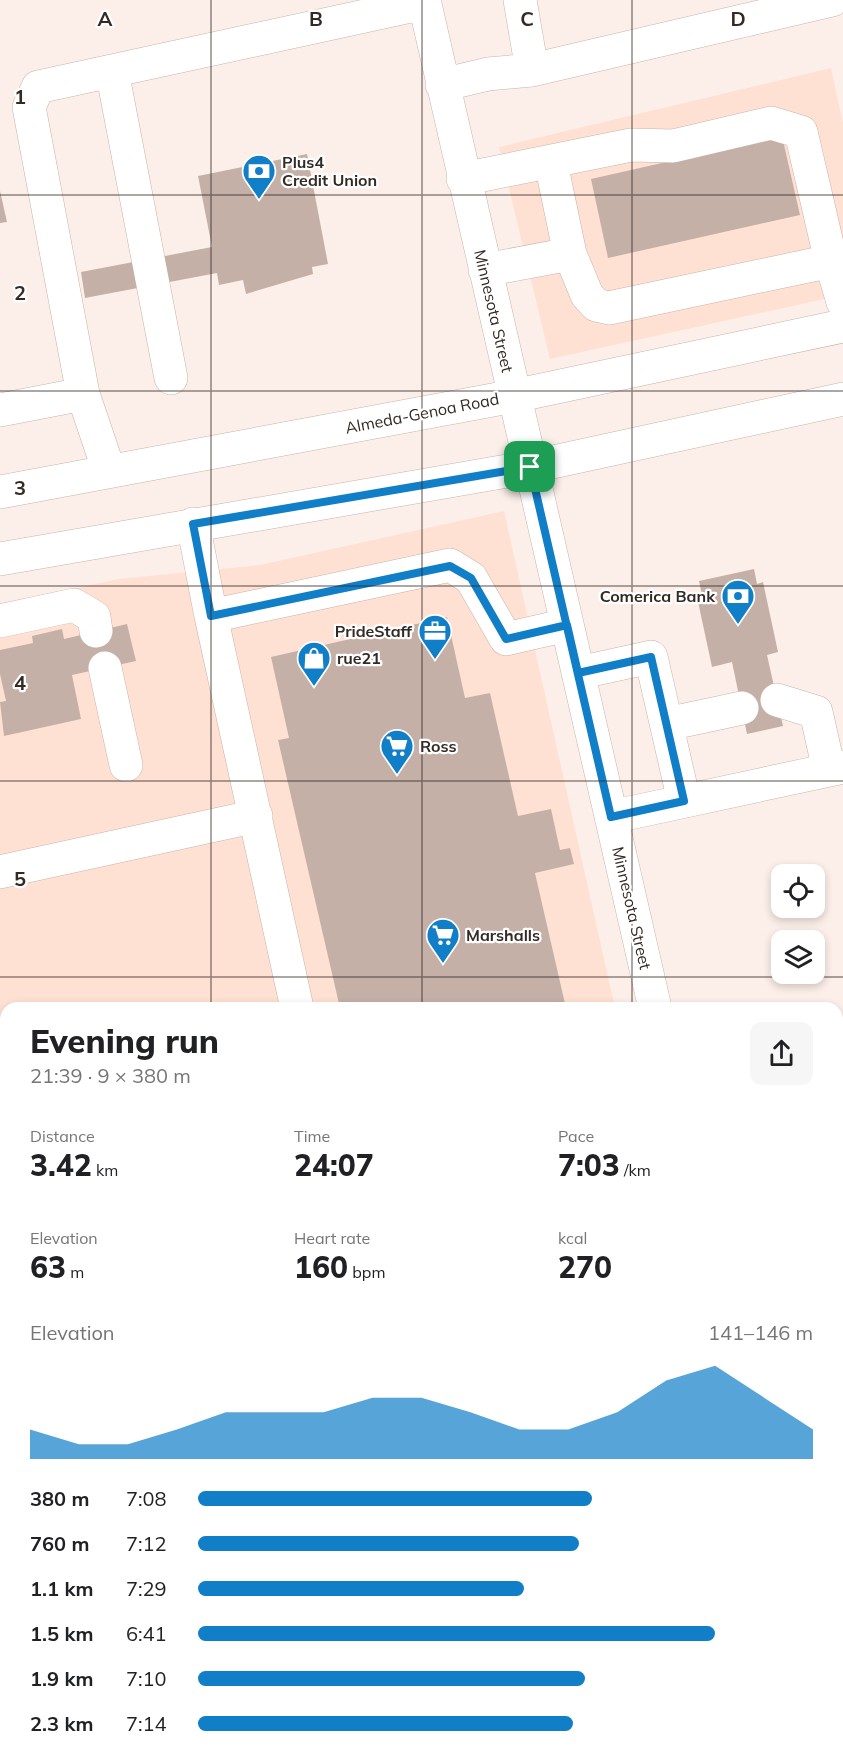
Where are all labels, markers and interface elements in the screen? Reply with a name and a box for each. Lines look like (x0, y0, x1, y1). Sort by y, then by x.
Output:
text: A (98, 6, 113, 31)
text: B (309, 6, 323, 31)
text: C (520, 6, 534, 31)
text: D (730, 6, 746, 31)
text: 1 (14, 84, 26, 109)
place label: Plus4 Credit Union (282, 152, 377, 190)
bank icon: Plus4 Credit Union (241, 153, 277, 200)
street label: Minnesota Street (470, 248, 518, 375)
text: 2 (14, 280, 26, 305)
street label: Almeda-Genoa Road (343, 388, 501, 438)
pin (504, 441, 555, 492)
icon: arrive (513, 450, 546, 483)
text: 3 (14, 475, 26, 500)
bank icon: Comerica Bank (720, 578, 756, 625)
place label: Comerica Bank (600, 586, 716, 606)
office icon: PrideStaff (417, 613, 453, 660)
place label: PrideStaff (335, 621, 413, 641)
shop icon: rue21 (296, 640, 332, 687)
place label: rue21 (337, 648, 381, 668)
text: 4 (14, 670, 26, 695)
supermarket icon: Ross (379, 728, 415, 775)
place label: Ross (420, 736, 457, 756)
street label: Minnesota Street (608, 845, 656, 972)
map controls (771, 864, 825, 984)
button: locate (771, 864, 825, 918)
text: 5 (14, 866, 26, 891)
supermarket icon: Marshalls (425, 917, 461, 964)
place label: Marshalls (466, 925, 540, 945)
button: layers (771, 930, 825, 984)
text: Evening run (30, 1020, 219, 1061)
button: share (750, 1022, 813, 1085)
text: 21:39 · 9 × 380 m (30, 1063, 191, 1088)
text: Distance (30, 1126, 95, 1146)
text: Time (294, 1126, 330, 1146)
text: Pace (558, 1126, 594, 1146)
text: 3.42 (30, 1146, 92, 1184)
text: 24:07 (294, 1146, 374, 1184)
text: 7:03 (558, 1146, 620, 1184)
text: km (92, 1160, 118, 1180)
text: /km (620, 1160, 651, 1180)
text: Elevation (30, 1228, 98, 1248)
text: Heart rate (294, 1228, 370, 1248)
text: kcal (558, 1228, 587, 1248)
text: 63 (30, 1248, 66, 1286)
text: 160 (294, 1248, 348, 1286)
text: 270 (558, 1248, 612, 1286)
text: m (66, 1262, 84, 1282)
text: bpm (348, 1262, 385, 1282)
text: Elevation (30, 1320, 115, 1345)
text: 141–146 m (708, 1320, 813, 1345)
text: 380 m (30, 1486, 89, 1511)
text: 7:08 (126, 1486, 167, 1511)
text: 760 m (30, 1531, 89, 1556)
text: 7:12 (126, 1531, 167, 1556)
text: 1.1 km (30, 1576, 93, 1601)
text: 7:29 (126, 1576, 167, 1601)
text: 1.5 km (30, 1621, 93, 1646)
text: 6:41 (126, 1621, 167, 1646)
text: 1.9 km (30, 1666, 93, 1691)
text: 7:10 (126, 1666, 167, 1691)
text: 2.3 km (30, 1711, 93, 1736)
text: 7:14 (126, 1711, 167, 1736)

